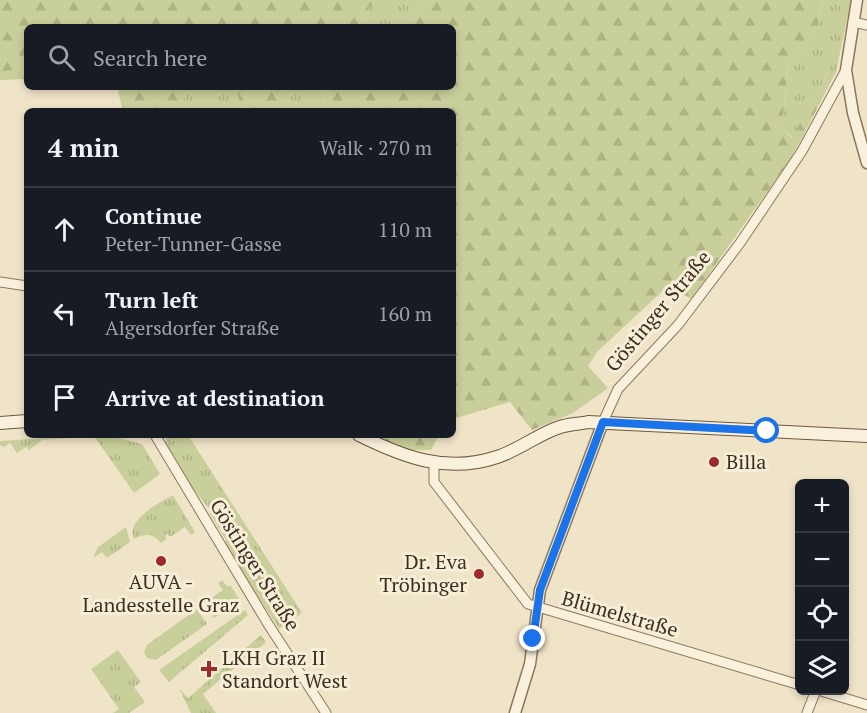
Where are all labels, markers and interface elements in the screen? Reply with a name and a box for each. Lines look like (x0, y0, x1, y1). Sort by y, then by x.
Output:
search box (24, 24, 456, 90)
icon: search (45, 41, 78, 74)
text: Search here (93, 43, 207, 72)
text: 4 min (48, 130, 119, 164)
text: Walk · 270 m (320, 134, 432, 161)
text: Continue (105, 201, 202, 230)
icon: ahead (48, 213, 81, 246)
text: 110 m (378, 216, 432, 243)
text: Peter-Tunner-Gasse (105, 230, 282, 257)
street label: Göstinger Straße (599, 244, 716, 377)
text: Turn left (105, 285, 198, 314)
icon: left (48, 297, 81, 330)
text: 160 m (378, 300, 432, 327)
text: Algersdorfer Straße (105, 314, 279, 341)
icon: arrive (48, 381, 81, 414)
text: Arrive at destination (105, 383, 324, 412)
route start (753, 417, 779, 443)
place label: Billa (726, 448, 766, 475)
marker: Billa (707, 455, 721, 469)
map controls (795, 479, 849, 695)
button: + (795, 479, 849, 533)
street label: Göstinger Straße (204, 494, 307, 636)
button: − (795, 533, 849, 587)
place label: Dr. Eva Tröbinger (379, 548, 467, 598)
marker: AUVA - Landesstelle Graz (154, 554, 168, 568)
marker: Dr. Eva Tröbinger (472, 567, 486, 581)
place label: AUVA - Landesstelle Graz (82, 568, 240, 618)
street label: Blümelstraße (559, 584, 681, 643)
button: locate (795, 587, 849, 641)
route end (519, 625, 545, 651)
button: layers (795, 641, 849, 695)
place label: LKH Graz II Standort West (222, 644, 348, 694)
marker: LKH Graz II Standort West (200, 660, 218, 678)

